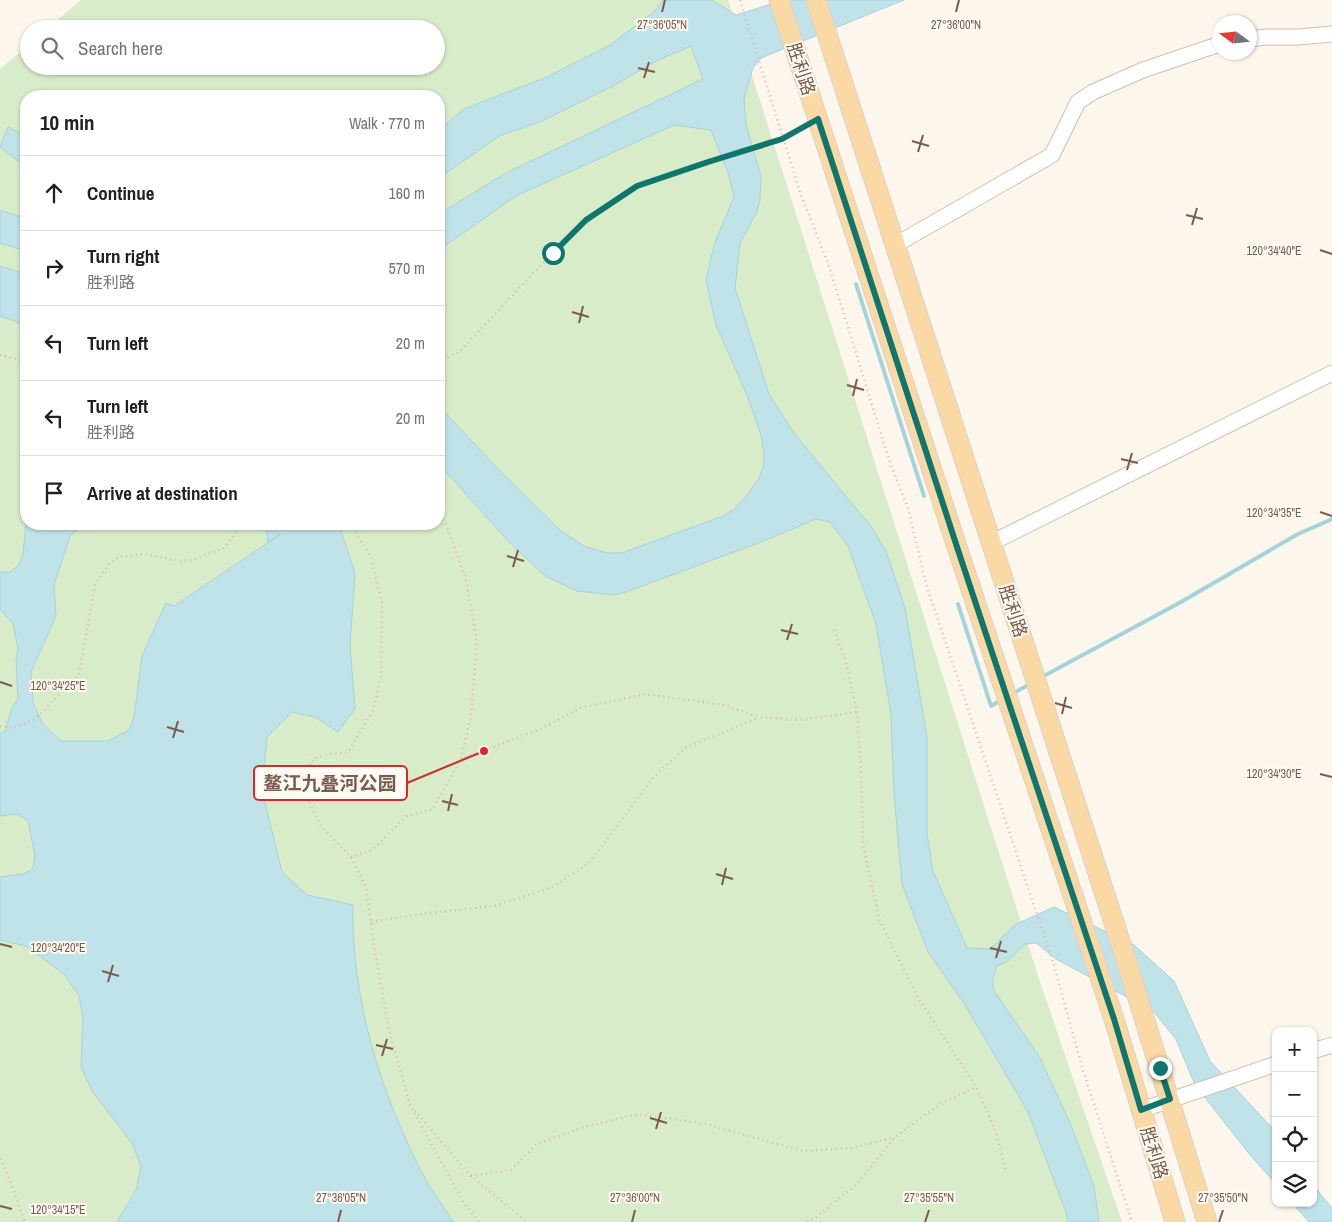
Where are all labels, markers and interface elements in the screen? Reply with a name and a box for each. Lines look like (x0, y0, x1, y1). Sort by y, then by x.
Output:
north arrow (1212, 15, 1257, 60)
text: 27°36'05"N (637, 17, 687, 33)
text: 27°36'00"N (931, 17, 981, 33)
search box (20, 20, 445, 75)
icon: search (38, 34, 66, 62)
text: Search here (78, 35, 163, 61)
street label: 胜利路 (781, 39, 822, 98)
text: 10 min (40, 108, 95, 137)
text: Walk · 770 m (349, 112, 425, 134)
icon: ahead (40, 179, 68, 207)
text: Continue (87, 180, 155, 206)
text: 160 m (389, 182, 425, 204)
route start (542, 242, 565, 265)
text: Turn right (87, 243, 159, 269)
text: 120°34'40"E (1246, 243, 1302, 259)
icon: right (40, 254, 68, 282)
text: 570 m (389, 257, 425, 279)
text: 胜利路 (87, 271, 135, 293)
icon: left (40, 329, 68, 357)
text: Turn left (87, 330, 148, 356)
text: 20 m (396, 332, 425, 354)
text: Turn left (87, 393, 148, 419)
icon: left (40, 404, 68, 432)
text: 20 m (396, 407, 425, 429)
text: 胜利路 (87, 421, 135, 443)
icon: arrive (40, 479, 68, 507)
text: Arrive at destination (87, 480, 238, 506)
text: 120°34'35"E (1246, 505, 1302, 521)
street label: 胜利路 (993, 581, 1034, 640)
text: 120°34'25"E (30, 678, 86, 694)
callout: 鳌江九叠河公园 (254, 766, 407, 800)
text: 120°34'30"E (1246, 766, 1302, 782)
text: 鳌江九叠河公园 (263, 770, 397, 796)
text: 120°34'20"E (30, 940, 86, 956)
map controls (1272, 1027, 1317, 1207)
button: + (1272, 1027, 1317, 1072)
route end (1149, 1057, 1172, 1080)
button: − (1272, 1072, 1317, 1117)
button: locate (1272, 1117, 1317, 1162)
street label: 胜利路 (1135, 1123, 1174, 1182)
button: layers (1272, 1162, 1317, 1207)
text: 27°36'05"N (316, 1190, 366, 1206)
text: 27°36'00"N (610, 1190, 660, 1206)
text: 27°35'55"N (904, 1190, 954, 1206)
text: 27°35'50"N (1198, 1190, 1248, 1206)
text: 120°34'15"E (30, 1202, 86, 1218)

